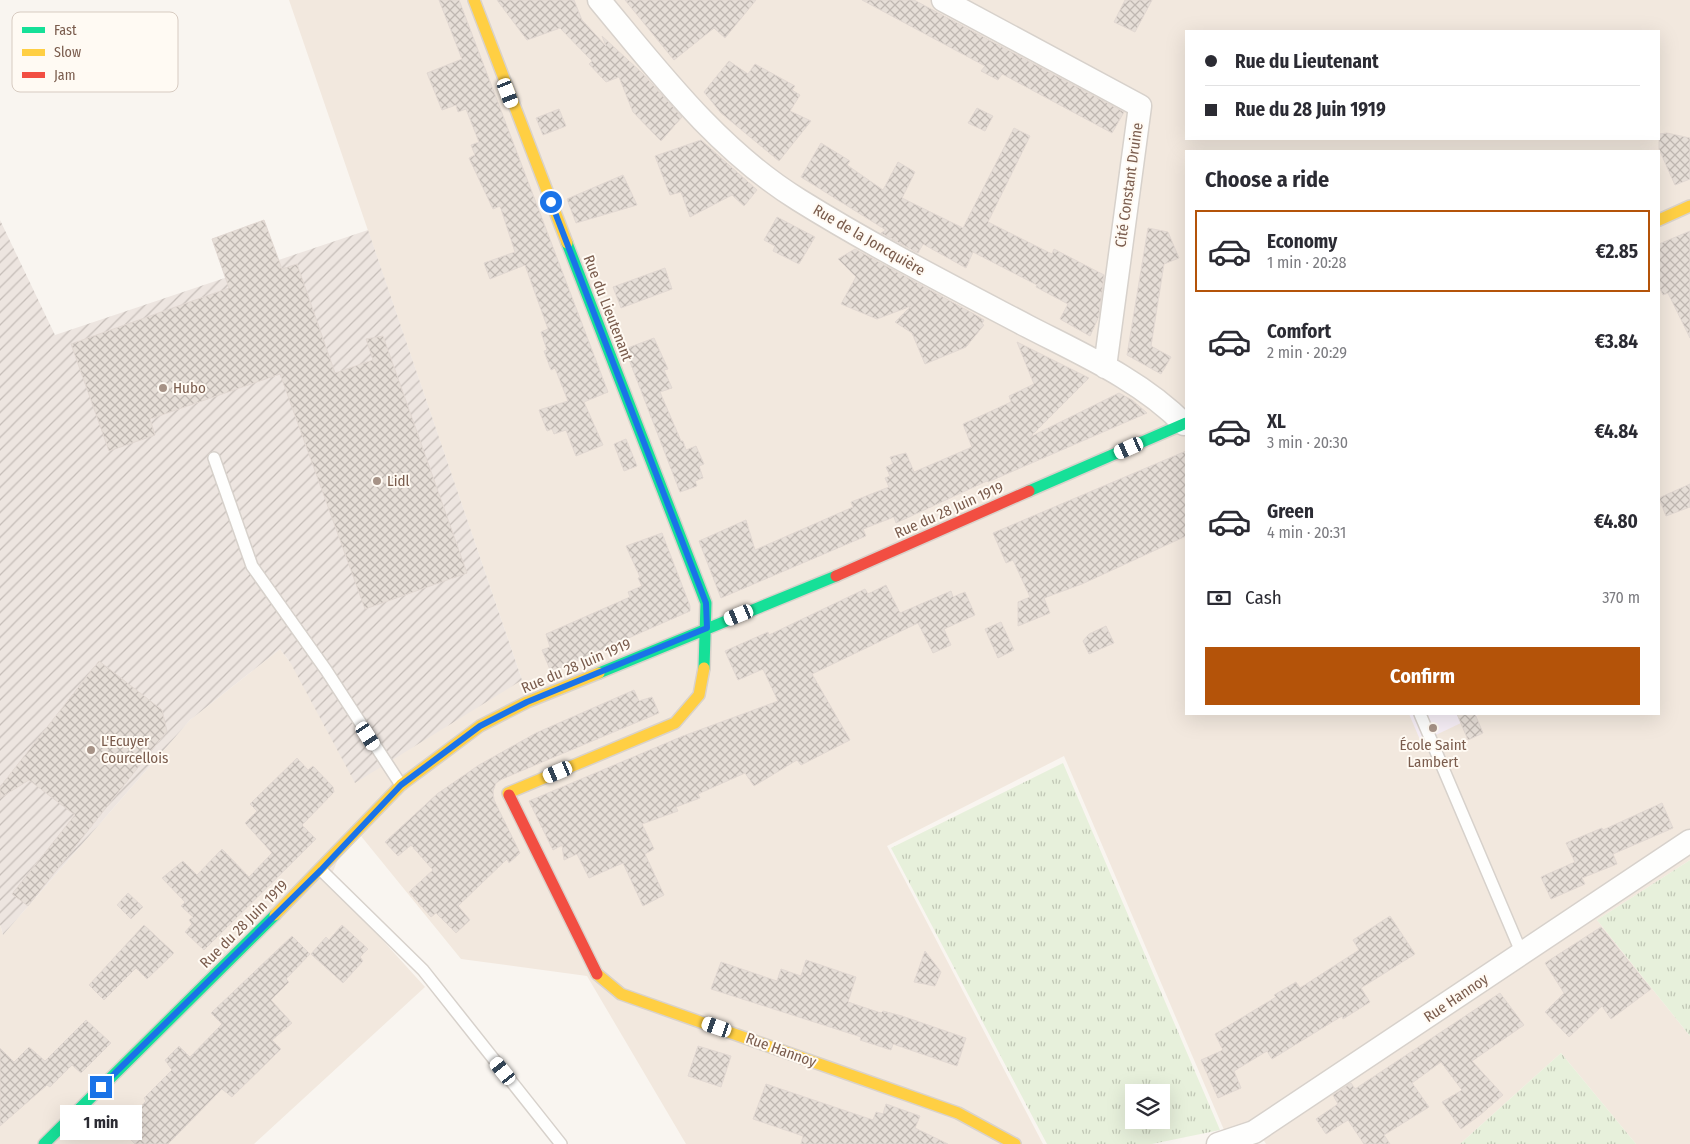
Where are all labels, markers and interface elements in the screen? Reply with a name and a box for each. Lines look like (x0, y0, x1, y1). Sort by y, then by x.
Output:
legend (12, 12, 178, 92)
text: Fast (54, 22, 77, 39)
text: Slow (54, 44, 81, 61)
text: Rue du Lieutenant (1235, 50, 1379, 73)
text: Jam (54, 67, 75, 84)
car (495, 76, 520, 110)
text: Rue du 28 Juin 1919 (1235, 98, 1386, 121)
street label: Cité Constant Druine (1111, 121, 1147, 249)
text: Choose a ride (1205, 166, 1329, 193)
route start (540, 191, 562, 213)
street label: Rue de la Joncquière (810, 201, 928, 279)
icon: car (1207, 229, 1252, 274)
text: Economy (1267, 230, 1337, 253)
text: €2.85 (1595, 240, 1638, 263)
street label: Rue du Lieutenant (579, 252, 637, 364)
text: 1 min · 20:28 (1267, 253, 1347, 272)
icon: car (1207, 319, 1252, 364)
text: Comfort (1267, 320, 1331, 343)
text: €3.84 (1595, 330, 1638, 353)
text: 2 min · 20:29 (1267, 343, 1347, 362)
place label: Hubo (173, 379, 206, 397)
marker: Hubo (157, 382, 169, 394)
icon: car (1207, 409, 1252, 454)
text: XL (1267, 410, 1286, 433)
text: €4.84 (1595, 420, 1638, 443)
text: 3 min · 20:30 (1267, 433, 1348, 452)
car (1112, 435, 1145, 461)
place label: Lidl (387, 472, 409, 490)
marker: Lidl (371, 475, 383, 487)
street label: Rue du 28 Juin 1919 (892, 478, 1006, 542)
icon: car (1207, 499, 1252, 544)
text: Green (1267, 500, 1314, 523)
text: €4.80 (1594, 510, 1638, 533)
text: 4 min · 20:31 (1267, 523, 1346, 542)
icon: cash (1205, 584, 1233, 612)
text: Cash (1245, 586, 1282, 609)
text: 370 m (1602, 588, 1640, 607)
car (722, 602, 755, 628)
street label: Rue du 28 Juin 1919 (519, 635, 633, 697)
button: Confirm (1205, 647, 1640, 705)
car (353, 719, 382, 753)
marker: École Saint Lambert (1427, 722, 1439, 734)
place label: L'Ecuyer Courcellois (101, 732, 168, 767)
place label: École Saint Lambert (1400, 736, 1467, 771)
marker: L'Ecuyer Courcellois (85, 744, 97, 756)
car (541, 759, 574, 785)
street label: Rue du 28 Juin 1919 (196, 876, 292, 972)
street label: Rue Hannoy (1420, 970, 1492, 1026)
car (700, 1015, 733, 1039)
street label: Rue Hannoy (743, 1029, 819, 1071)
car (487, 1055, 518, 1087)
route end (90, 1076, 112, 1098)
map controls (1125, 1084, 1170, 1129)
button: layers (1125, 1084, 1170, 1129)
callout: 1 min (60, 1104, 142, 1140)
text: 1 min (84, 1113, 118, 1132)

